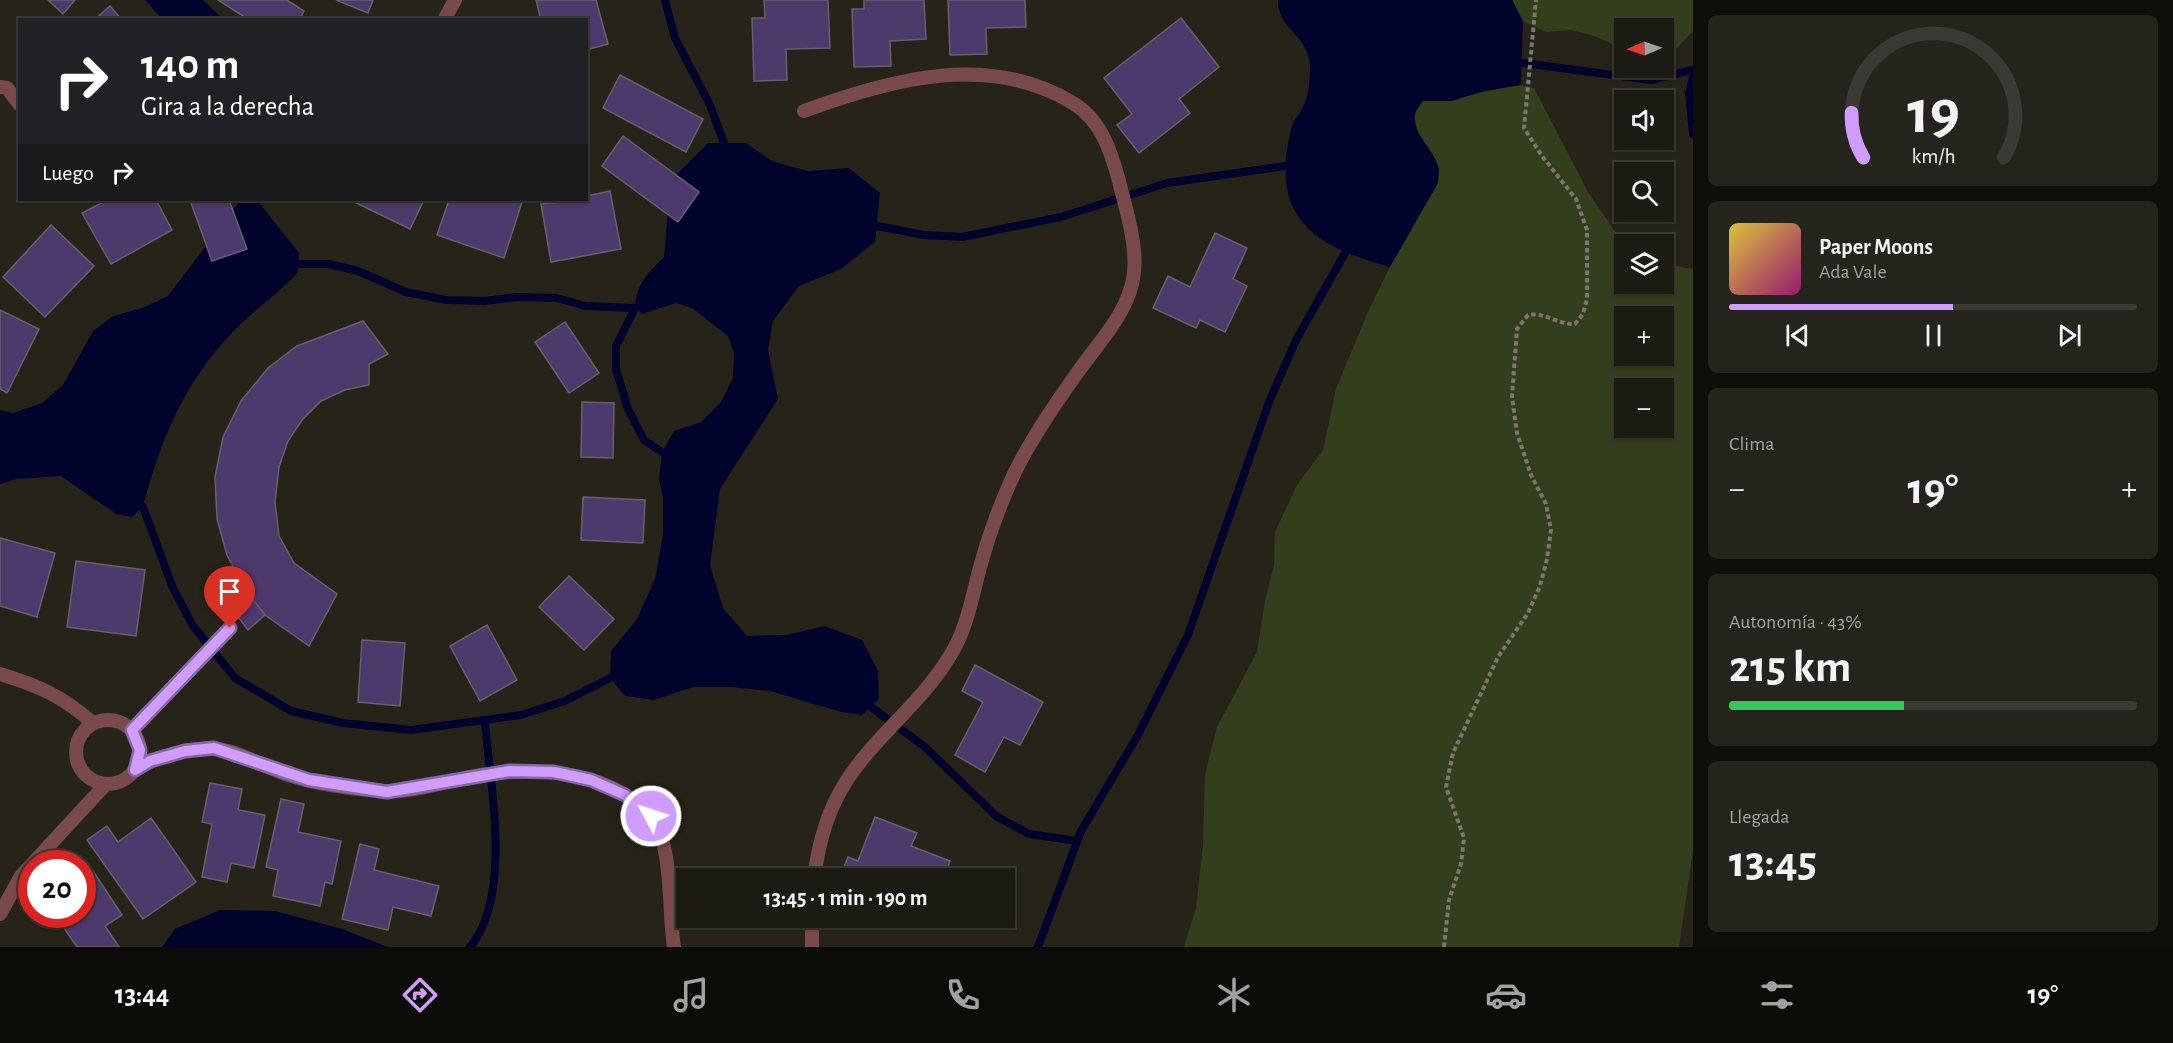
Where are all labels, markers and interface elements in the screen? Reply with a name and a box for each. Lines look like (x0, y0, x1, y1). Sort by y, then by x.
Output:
north arrow (1614, 18, 1674, 78)
map controls (1614, 18, 1674, 438)
icon: right (42, 42, 120, 120)
text: 140 m (141, 44, 239, 86)
text: 19 (1907, 82, 1959, 144)
button: sound (1614, 90, 1674, 150)
text: Gira a la derecha (141, 93, 314, 120)
text: km/h (1911, 146, 1955, 167)
icon: right (106, 156, 139, 189)
text: Luego (42, 162, 94, 184)
button: search (1614, 162, 1674, 222)
button: layers (1614, 234, 1674, 294)
text: Paper Moons (1819, 236, 1933, 258)
text: Ada Vale (1819, 262, 1887, 282)
button: + (1614, 306, 1674, 366)
icon: previous (1781, 319, 1814, 352)
icon: pause (1917, 319, 1950, 352)
icon: next (2053, 319, 2086, 352)
button: − (1614, 378, 1674, 438)
text: Clima (1729, 434, 1774, 454)
text: 19° (1907, 467, 1959, 512)
text: − (1729, 473, 1745, 506)
text: + (2121, 473, 2137, 506)
pin (204, 566, 255, 628)
icon: arrive (213, 575, 246, 608)
text: Autonomía · 43% (1729, 612, 1862, 632)
text: 215 km (1729, 645, 1851, 690)
position arrow (619, 784, 683, 848)
text: Llegada (1729, 807, 1790, 827)
text: 13:45 (1729, 840, 1817, 885)
speed limit sign: 20 (18, 850, 96, 928)
text: 13:45 · 1 min · 190 m (764, 887, 927, 909)
icon: directions (399, 974, 441, 1016)
icon: music (670, 974, 712, 1016)
icon: phone (942, 974, 984, 1016)
icon: climate (1213, 974, 1255, 1016)
icon: car (1485, 974, 1527, 1016)
icon: filters (1756, 974, 1798, 1016)
text: 13:44 (115, 981, 169, 1008)
text: 19° (2027, 981, 2058, 1008)

